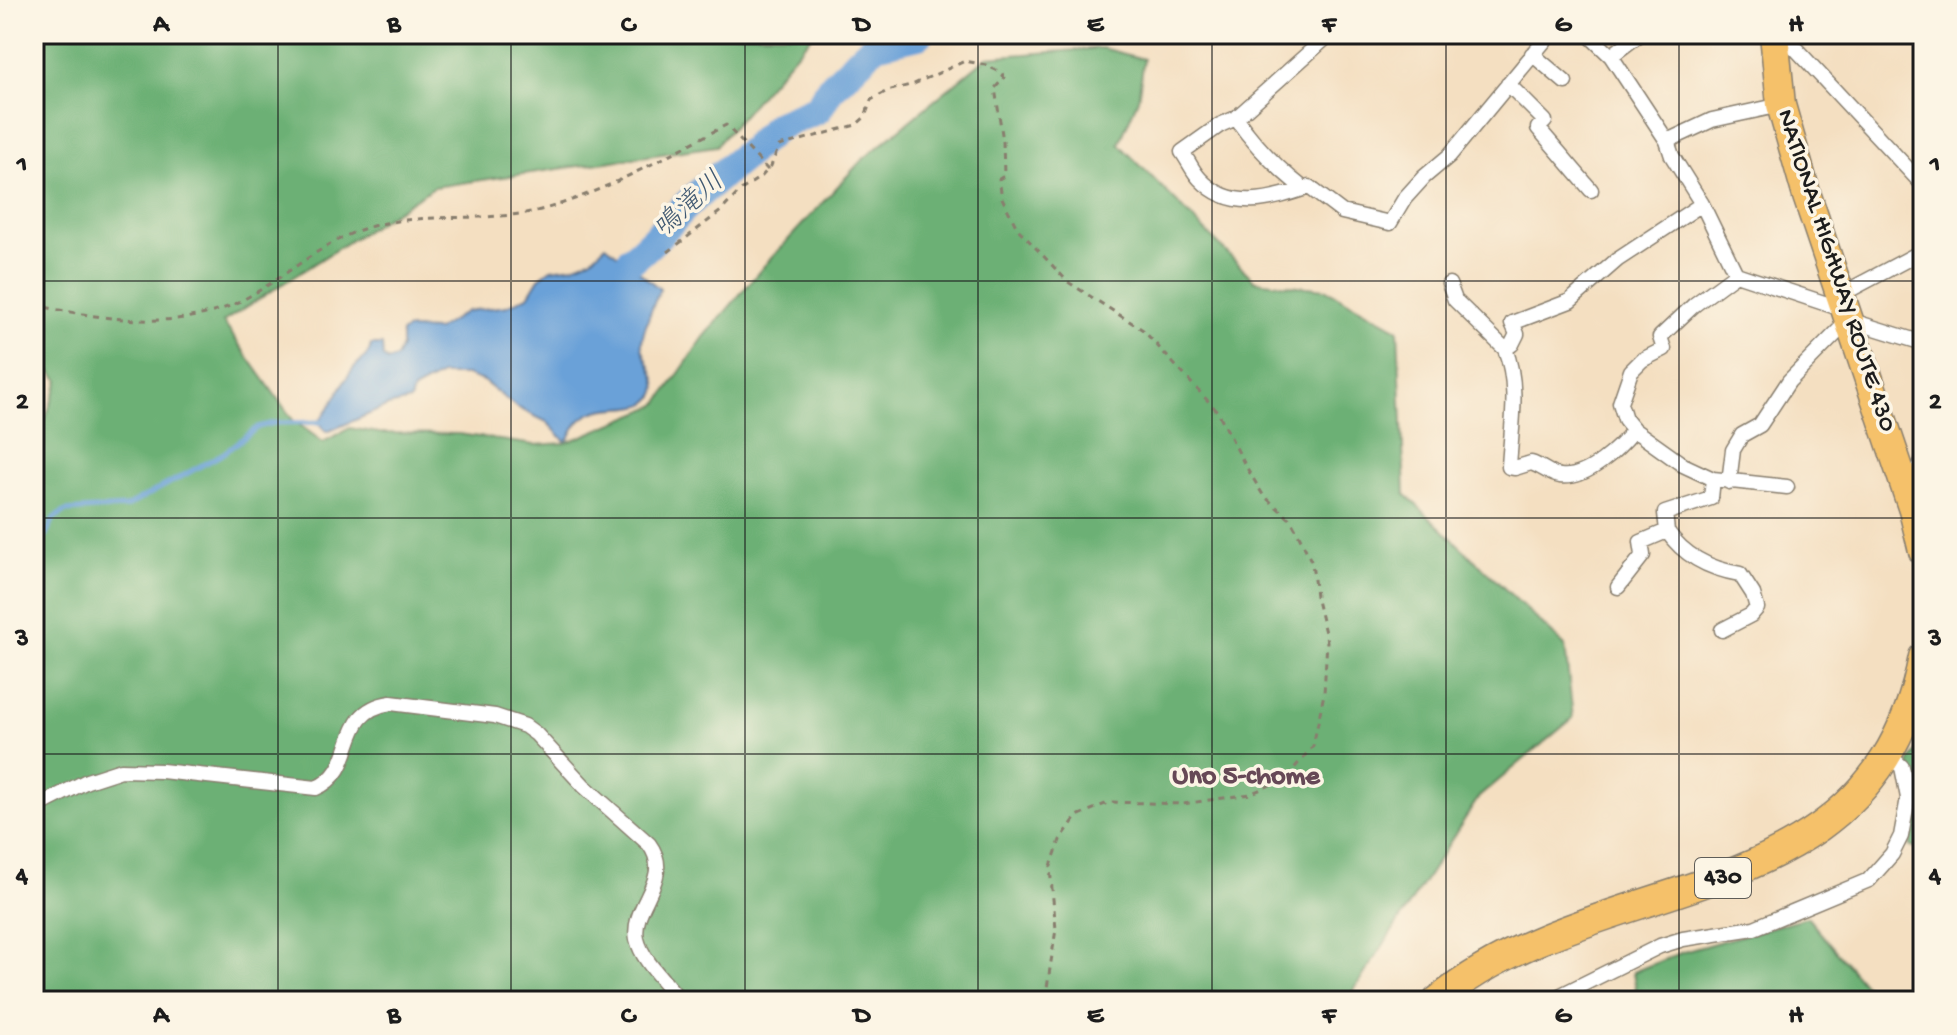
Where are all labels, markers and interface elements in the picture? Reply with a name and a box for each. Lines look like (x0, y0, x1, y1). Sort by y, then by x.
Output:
text: A (152, 11, 170, 42)
text: B (386, 11, 402, 42)
text: C (621, 11, 638, 42)
text: D (852, 11, 872, 42)
text: E (1087, 11, 1105, 42)
text: F (1321, 11, 1337, 42)
text: G (1555, 11, 1573, 42)
text: H (1789, 11, 1805, 42)
street label: NATIONAL HIGHWAY ROUTE 430 (1768, 106, 1902, 436)
text: 1 (16, 151, 27, 182)
text: 1 (1929, 151, 1940, 182)
water label: 鳴滝川 (647, 165, 732, 246)
text: 2 (16, 388, 29, 419)
text: 2 (1929, 388, 1942, 419)
text: 3 (14, 625, 29, 656)
text: 3 (1927, 625, 1942, 656)
district label: Uno 5-chome (1172, 761, 1321, 794)
road number: 430 (1695, 858, 1751, 898)
text: 4 (15, 862, 29, 893)
text: 4 (1928, 862, 1942, 893)
text: A (152, 1002, 170, 1033)
text: B (386, 1002, 402, 1033)
text: C (621, 1002, 638, 1033)
text: D (852, 1002, 872, 1033)
text: E (1087, 1002, 1105, 1033)
text: F (1321, 1002, 1337, 1033)
text: G (1555, 1002, 1573, 1033)
text: H (1789, 1002, 1805, 1033)

